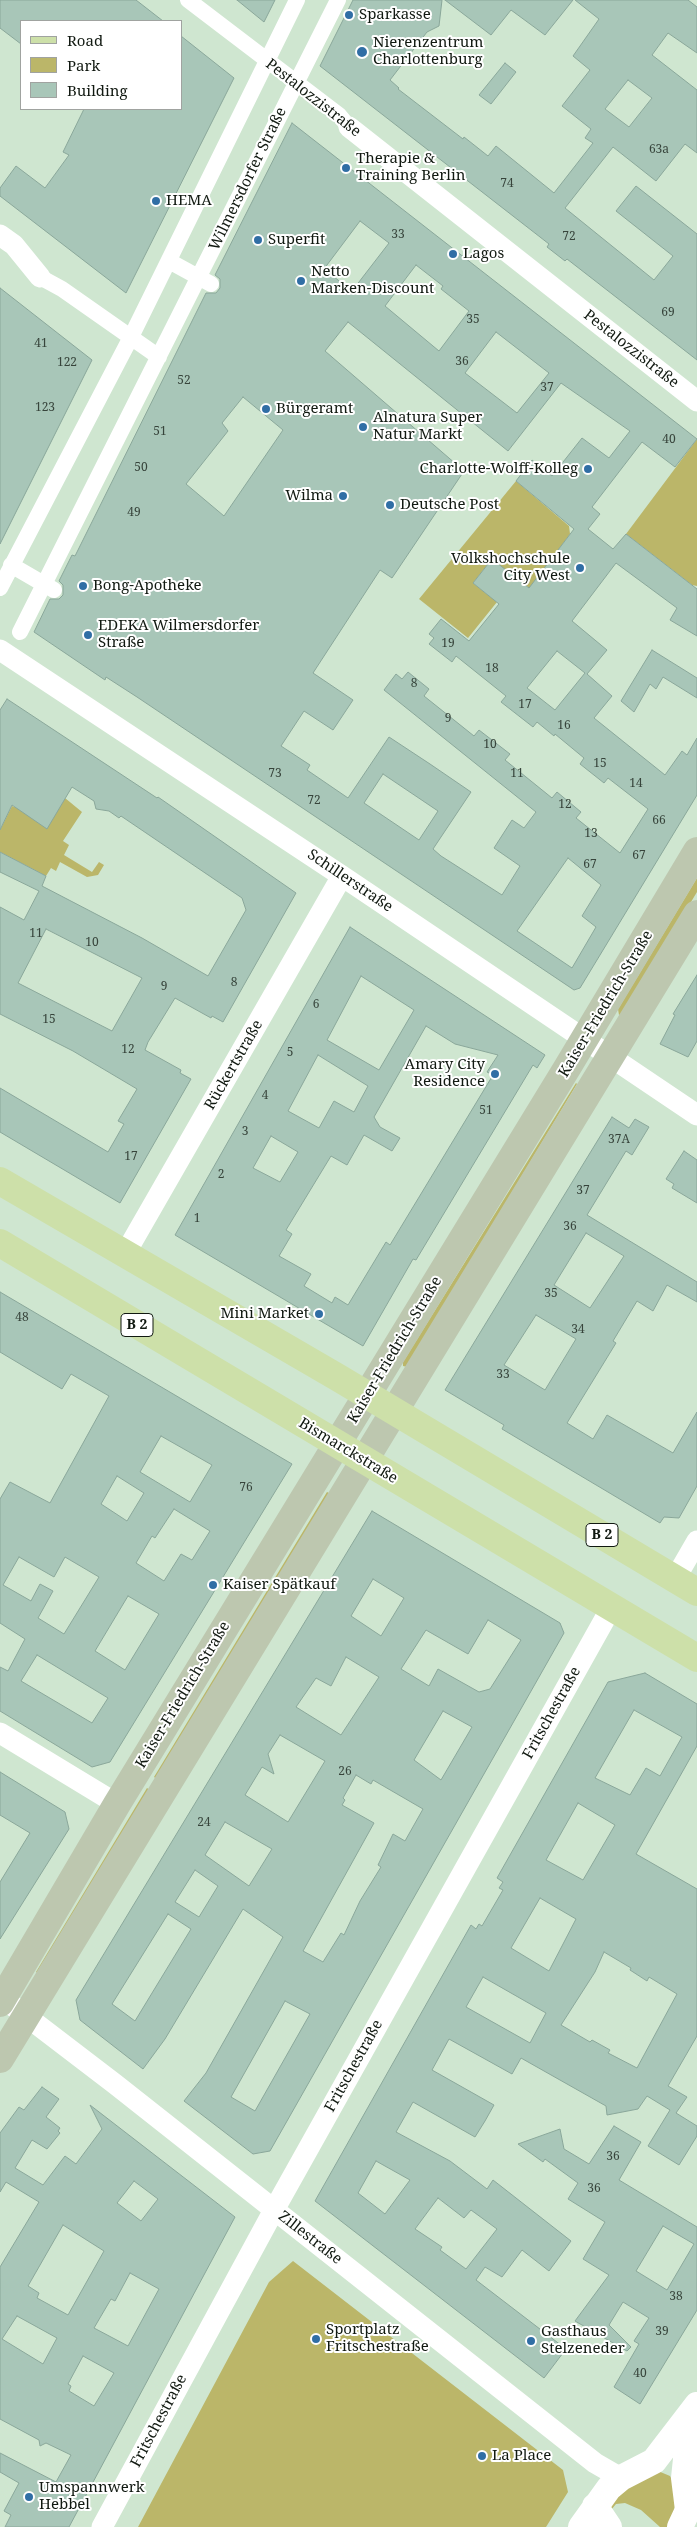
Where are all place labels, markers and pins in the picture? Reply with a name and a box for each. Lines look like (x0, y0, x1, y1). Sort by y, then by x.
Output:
place label: Sparkasse (359, 6, 431, 24)
marker: Sparkasse (343, 9, 355, 21)
place label: Nierenzentrum Charlottenburg (373, 34, 483, 69)
marker: Nierenzentrum Charlottenburg (355, 45, 369, 59)
place label: Therapie & Training Berlin (356, 150, 465, 185)
marker: Therapie & Training Berlin (340, 162, 352, 174)
place label: HEMA (166, 192, 212, 210)
marker: HEMA (150, 195, 162, 207)
place label: Superfit (268, 231, 325, 249)
marker: Superfit (252, 234, 264, 246)
place label: Lagos (463, 245, 504, 263)
marker: Lagos (447, 248, 459, 260)
place label: Netto Marken-Discount (311, 263, 434, 298)
marker: Netto Marken-Discount (295, 275, 307, 287)
place label: Bürgeramt (276, 400, 353, 418)
marker: Bürgeramt (260, 403, 272, 415)
place label: Alnatura Super Natur Markt (373, 409, 482, 444)
marker: Alnatura Super Natur Markt (357, 421, 369, 433)
place label: Charlotte-Wolff-Kolleg (420, 460, 578, 478)
marker: Charlotte-Wolff-Kolleg (582, 463, 594, 475)
place label: Wilma (285, 487, 333, 505)
marker: Wilma (337, 490, 349, 502)
place label: Deutsche Post (400, 496, 499, 514)
marker: Deutsche Post (384, 499, 396, 511)
place label: Volkshochschule City West (451, 550, 570, 585)
marker: Volkshochschule City West (574, 562, 586, 574)
place label: Bong-Apotheke (93, 577, 202, 595)
marker: Bong-Apotheke (77, 580, 89, 592)
place label: EDEKA Wilmersdorfer Straße (98, 617, 259, 652)
marker: EDEKA Wilmersdorfer Straße (82, 629, 94, 641)
place label: Amary City Residence (405, 1056, 485, 1091)
marker: Amary City Residence (489, 1068, 501, 1080)
place label: Mini Market (220, 1305, 309, 1323)
marker: Mini Market (313, 1308, 325, 1320)
place label: Kaiser Spätkauf (223, 1576, 336, 1594)
marker: Kaiser Spätkauf (207, 1579, 219, 1591)
place label: Sportplatz Fritschestraße (326, 2321, 429, 2356)
place label: Gasthaus Stelzeneder (541, 2323, 625, 2358)
marker: Sportplatz Fritschestraße (310, 2333, 322, 2345)
marker: Gasthaus Stelzeneder (525, 2335, 537, 2347)
place label: La Place (492, 2447, 551, 2465)
marker: La Place (476, 2450, 488, 2462)
place label: Umspannwerk Hebbel (39, 2479, 144, 2514)
marker: Umspannwerk Hebbel (23, 2491, 35, 2503)

